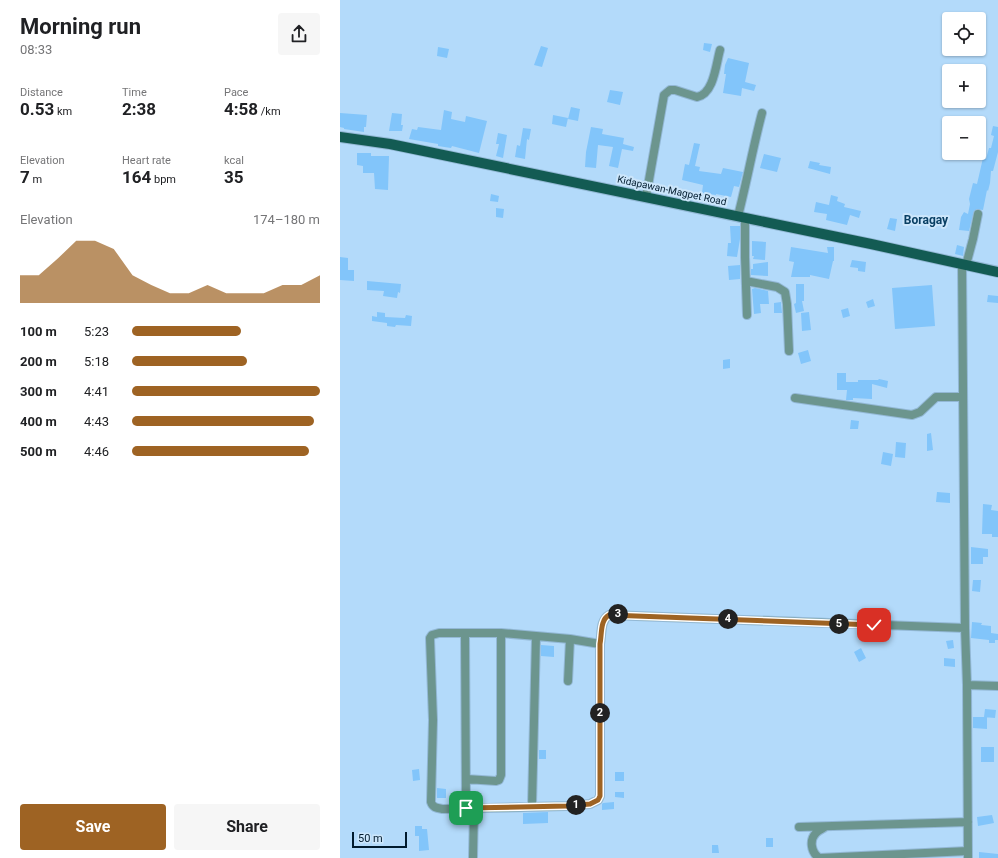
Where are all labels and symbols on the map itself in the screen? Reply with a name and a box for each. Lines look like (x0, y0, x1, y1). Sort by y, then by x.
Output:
street label: Kidapawan-Magpet Road (616, 174, 728, 207)
district label: Boragay (904, 213, 949, 227)
pin: 3 (608, 604, 628, 624)
pin (857, 608, 891, 642)
pin: 4 (718, 609, 738, 629)
pin: 5 (829, 614, 849, 634)
pin: 2 (590, 703, 610, 723)
pin (449, 791, 483, 825)
pin: 1 (566, 795, 586, 815)
scale bar (352, 830, 407, 849)

